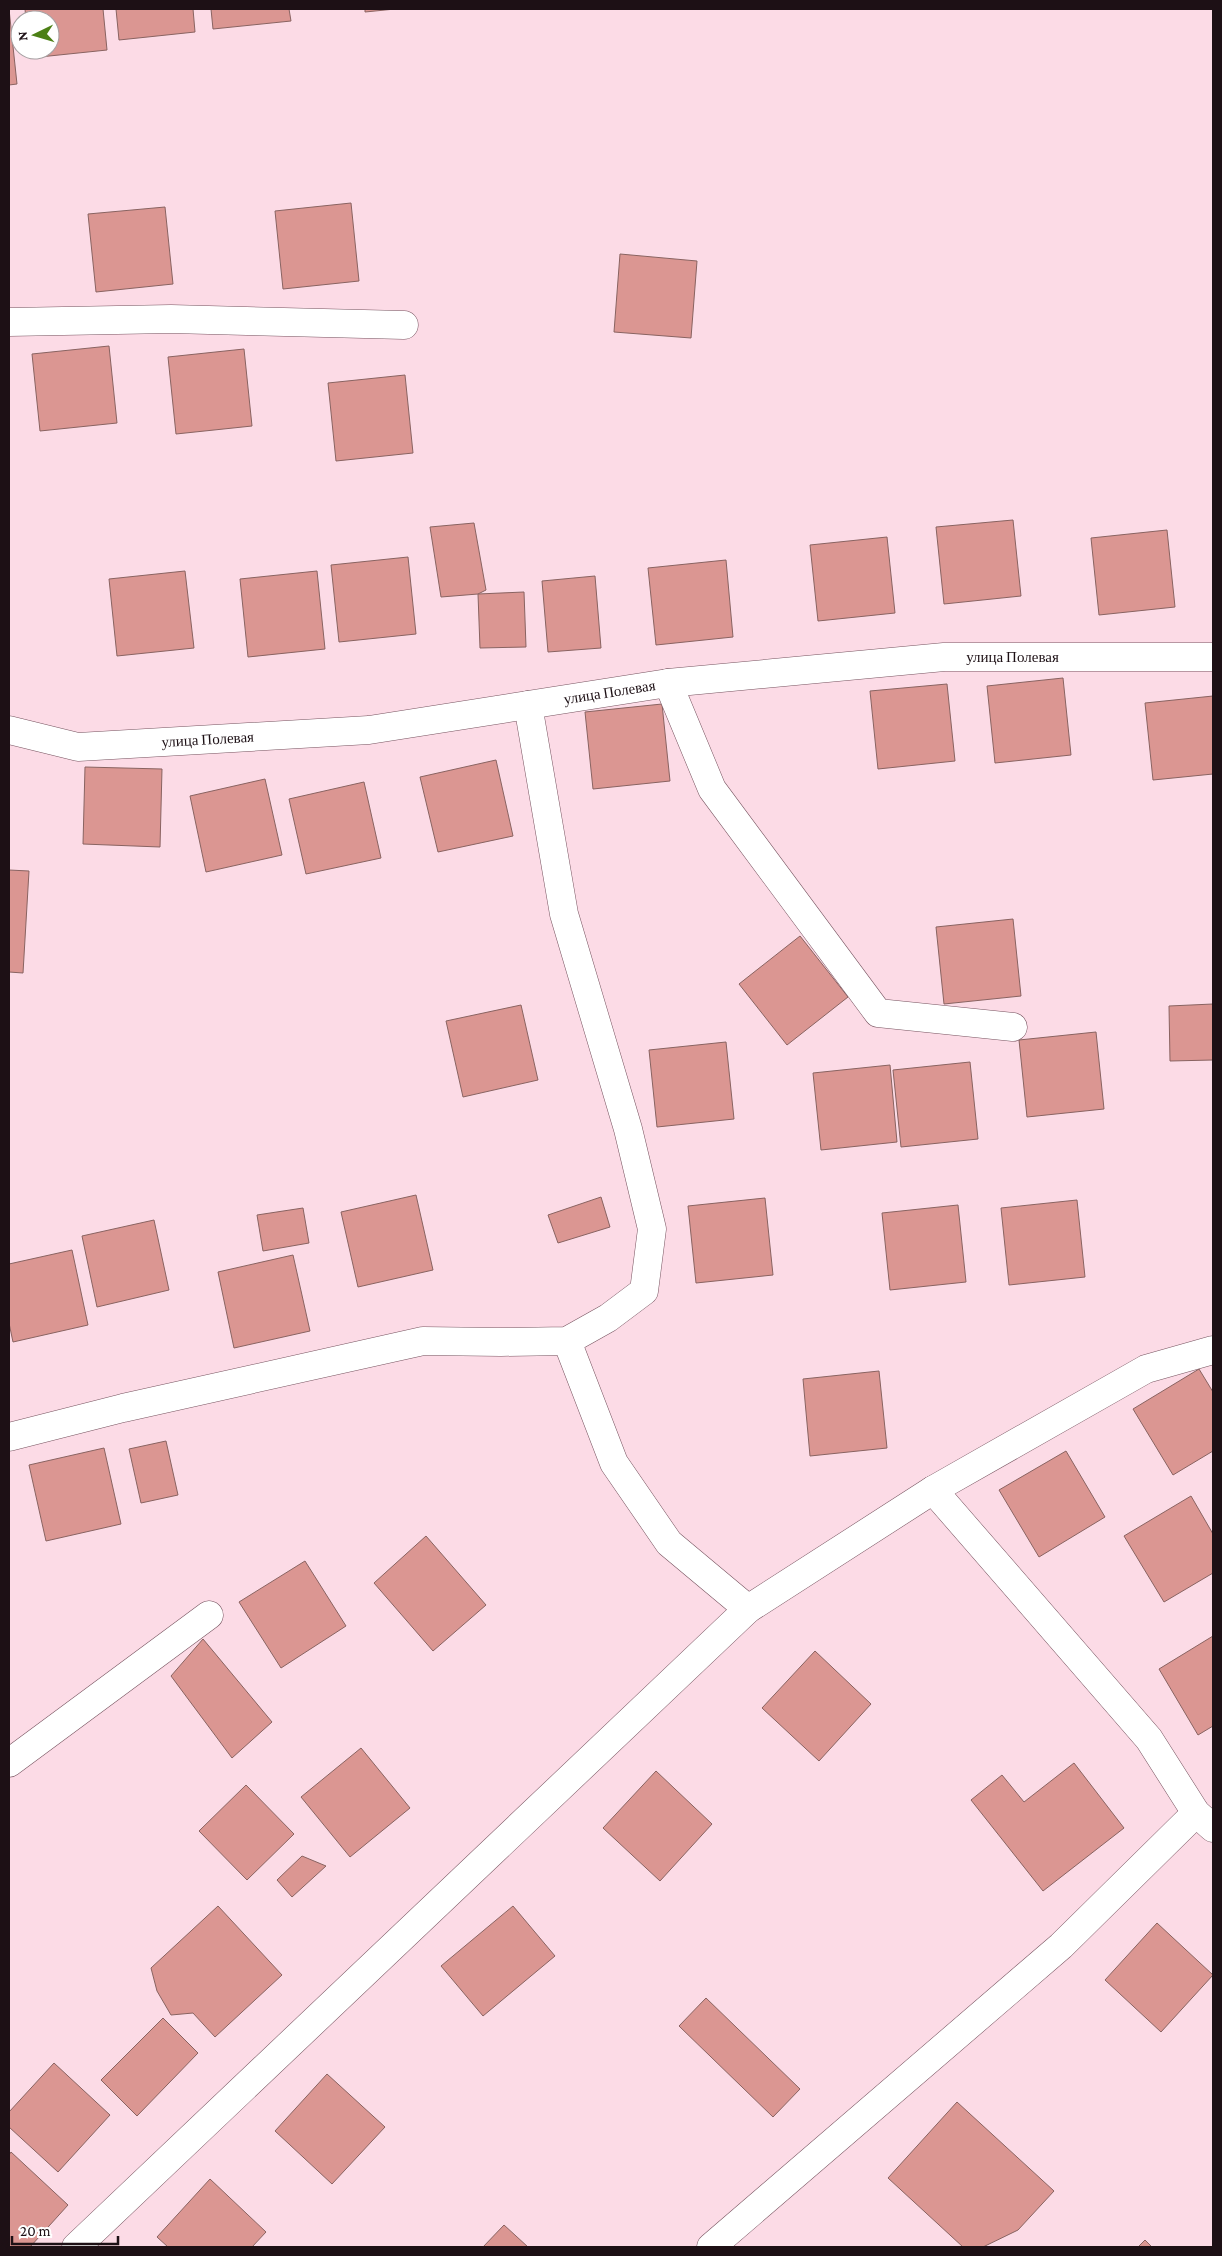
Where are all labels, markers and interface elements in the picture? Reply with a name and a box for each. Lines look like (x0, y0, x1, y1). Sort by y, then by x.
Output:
north arrow (10, 10, 60, 60)
text: N (14, 30, 30, 42)
street label: улица Полевая (966, 649, 1059, 665)
street label: улица Полевая (562, 677, 657, 707)
street label: улица Полевая (161, 729, 255, 750)
scale bar (12, 2214, 119, 2246)
text: 20 m (20, 2223, 51, 2239)

